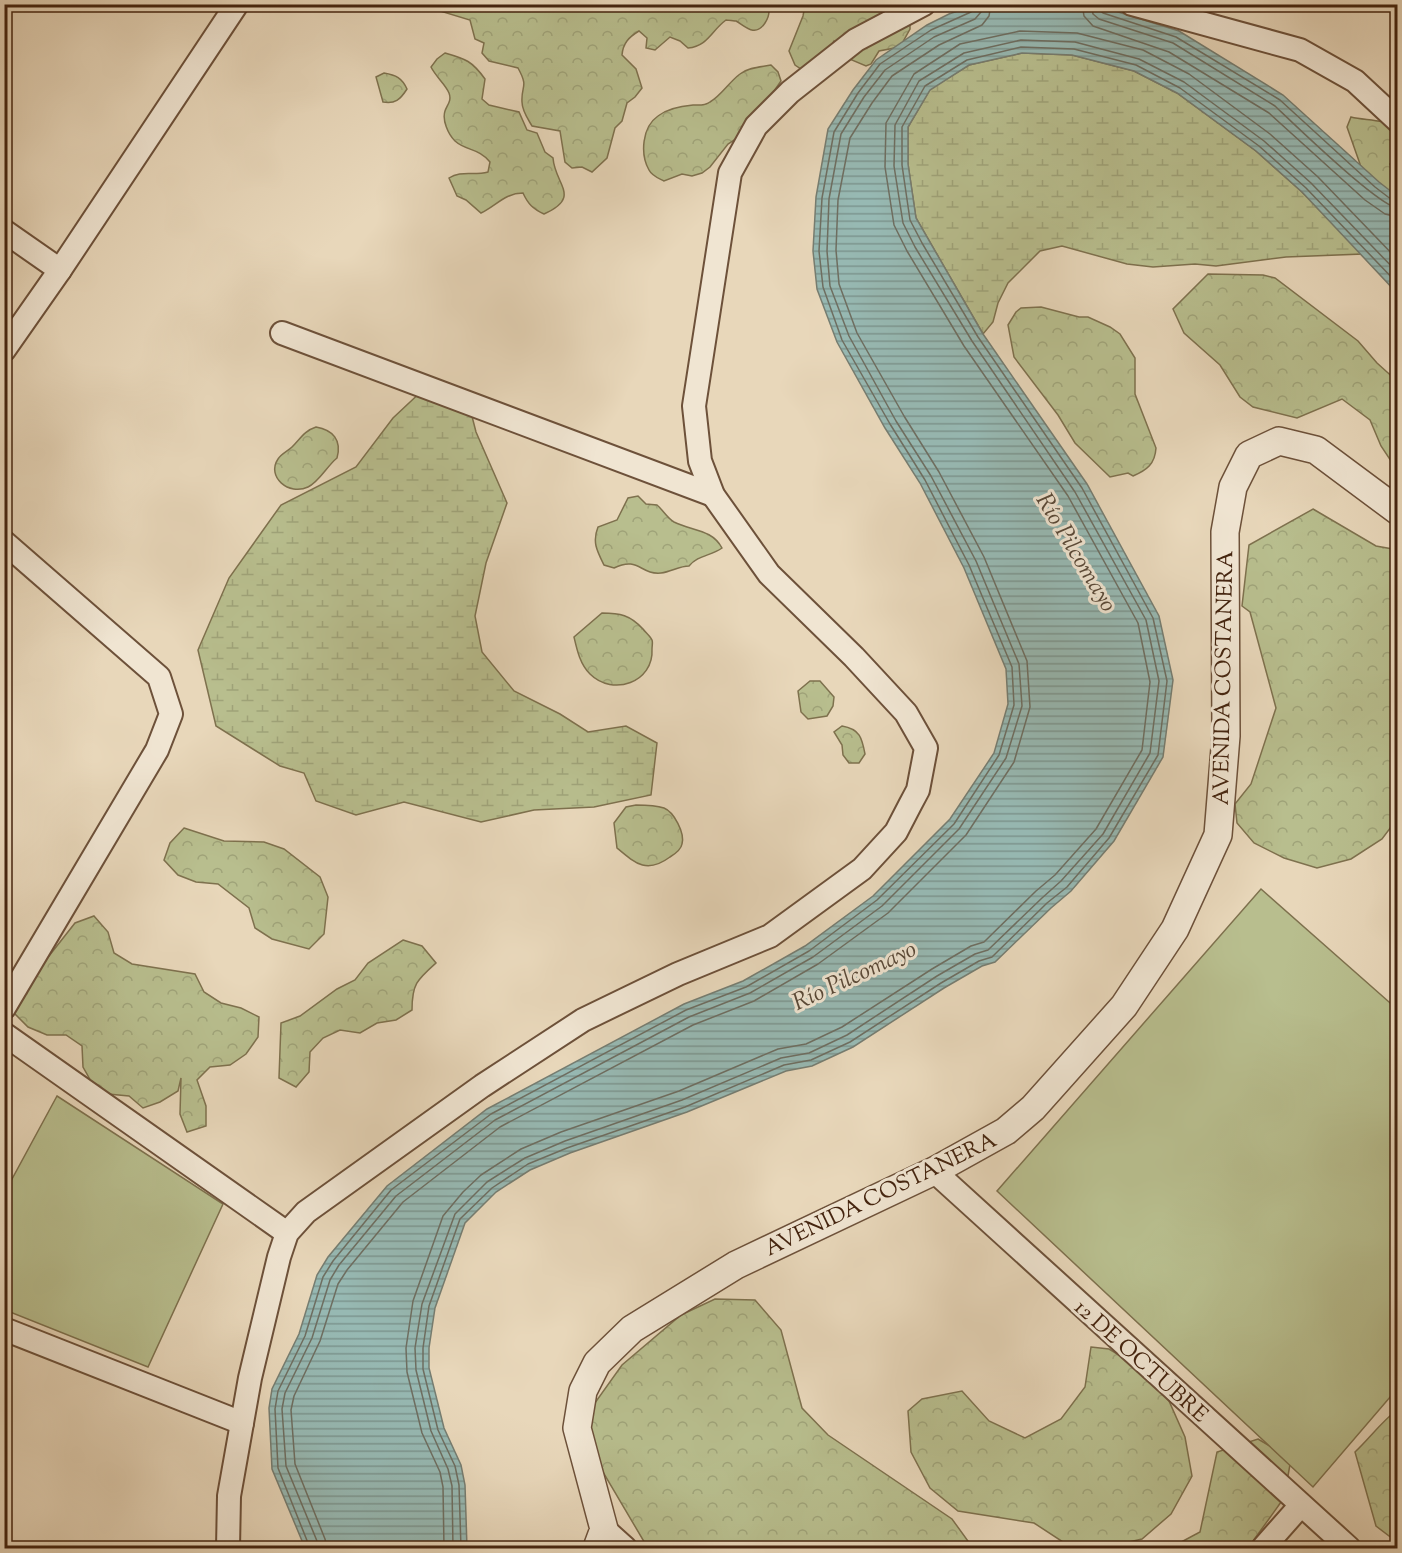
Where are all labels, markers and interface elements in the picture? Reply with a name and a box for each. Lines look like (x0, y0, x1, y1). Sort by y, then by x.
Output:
water label: Río Pilcomayo (1026, 487, 1124, 619)
street label: AVENIDA COSTANERA (1207, 550, 1243, 806)
water label: Río Pilcomayo (787, 933, 922, 1020)
street label: AVENIDA COSTANERA (760, 1125, 1003, 1266)
street label: 12 DE OCTUBRE (1066, 1293, 1214, 1431)

